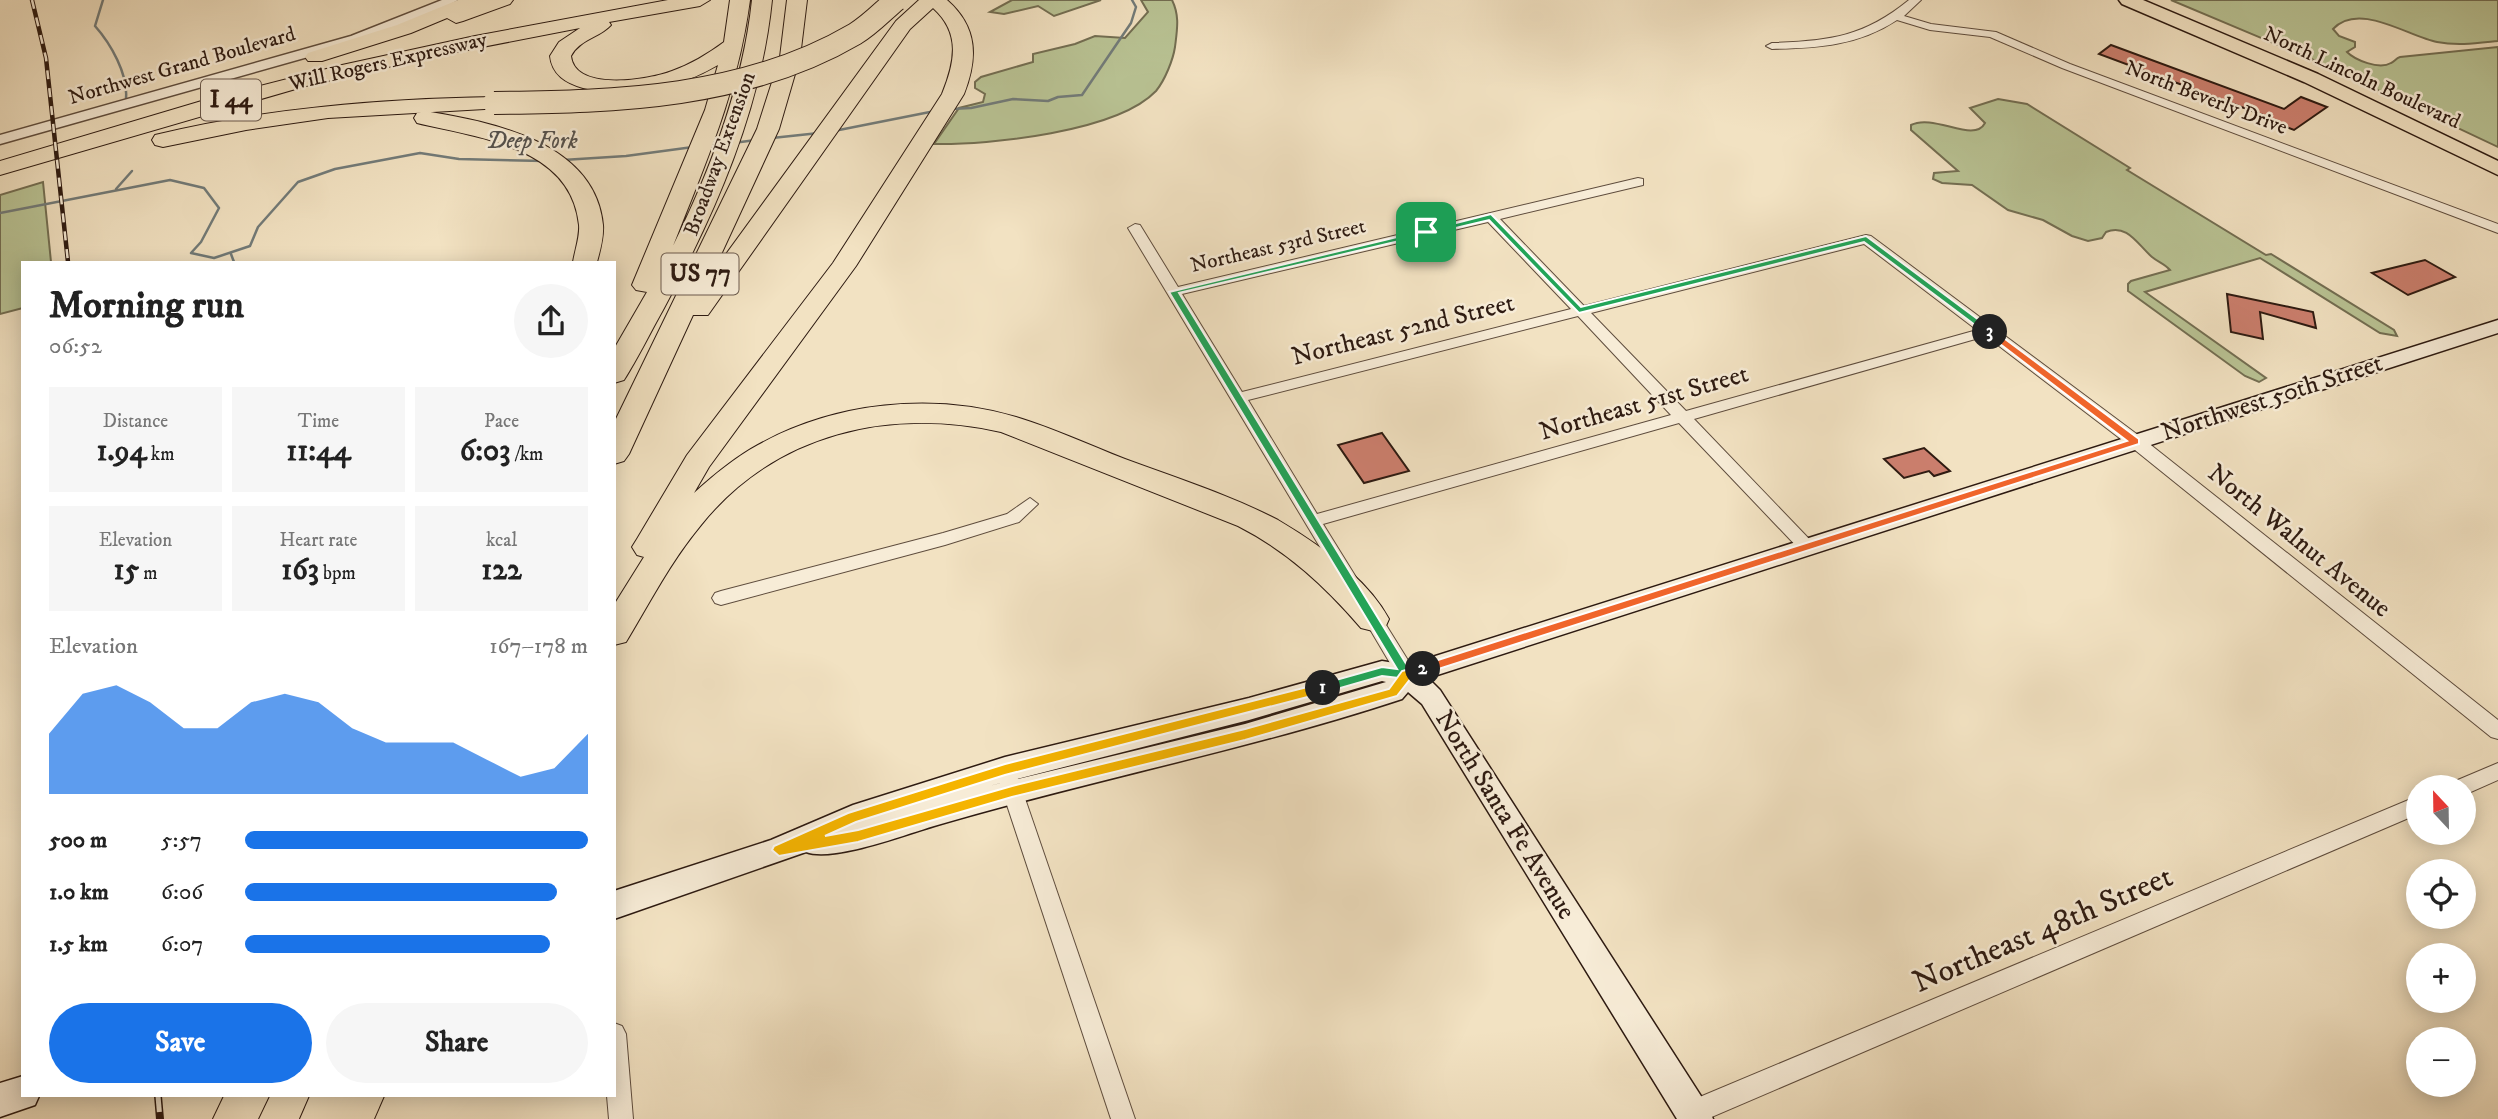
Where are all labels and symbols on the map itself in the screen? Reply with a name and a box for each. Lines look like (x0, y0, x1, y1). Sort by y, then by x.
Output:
street label: Northwest Grand Boulevard (65, 21, 299, 111)
street label: North Lincoln Boulevard (2259, 21, 2465, 135)
street label: Will Rogers Expressway (285, 26, 491, 98)
street label: North Beverly Drive (2121, 55, 2291, 141)
street label: Broadway Extension (678, 69, 762, 239)
road number: I 44 (201, 80, 261, 120)
water label: Deep Fork (486, 127, 578, 156)
pin (1396, 202, 1456, 262)
street label: Northeast 53rd Street (1188, 213, 1368, 279)
road number: US 77 (662, 254, 738, 295)
street label: Northeast 52nd Street (1288, 286, 1518, 374)
pin: 3 (1972, 314, 2008, 350)
street label: Northwest 50th Street (2157, 347, 2387, 449)
street label: Northeast 51st Street (1536, 357, 1752, 449)
street label: North Walnut Avenue (2201, 457, 2397, 625)
pin: 2 (1406, 652, 1440, 686)
pin: 1 (1306, 670, 1340, 706)
street label: North Santa Fe Avenue (1427, 704, 1583, 926)
north arrow (2406, 775, 2476, 845)
street label: Northeast 48th Street (1907, 857, 2179, 1003)

